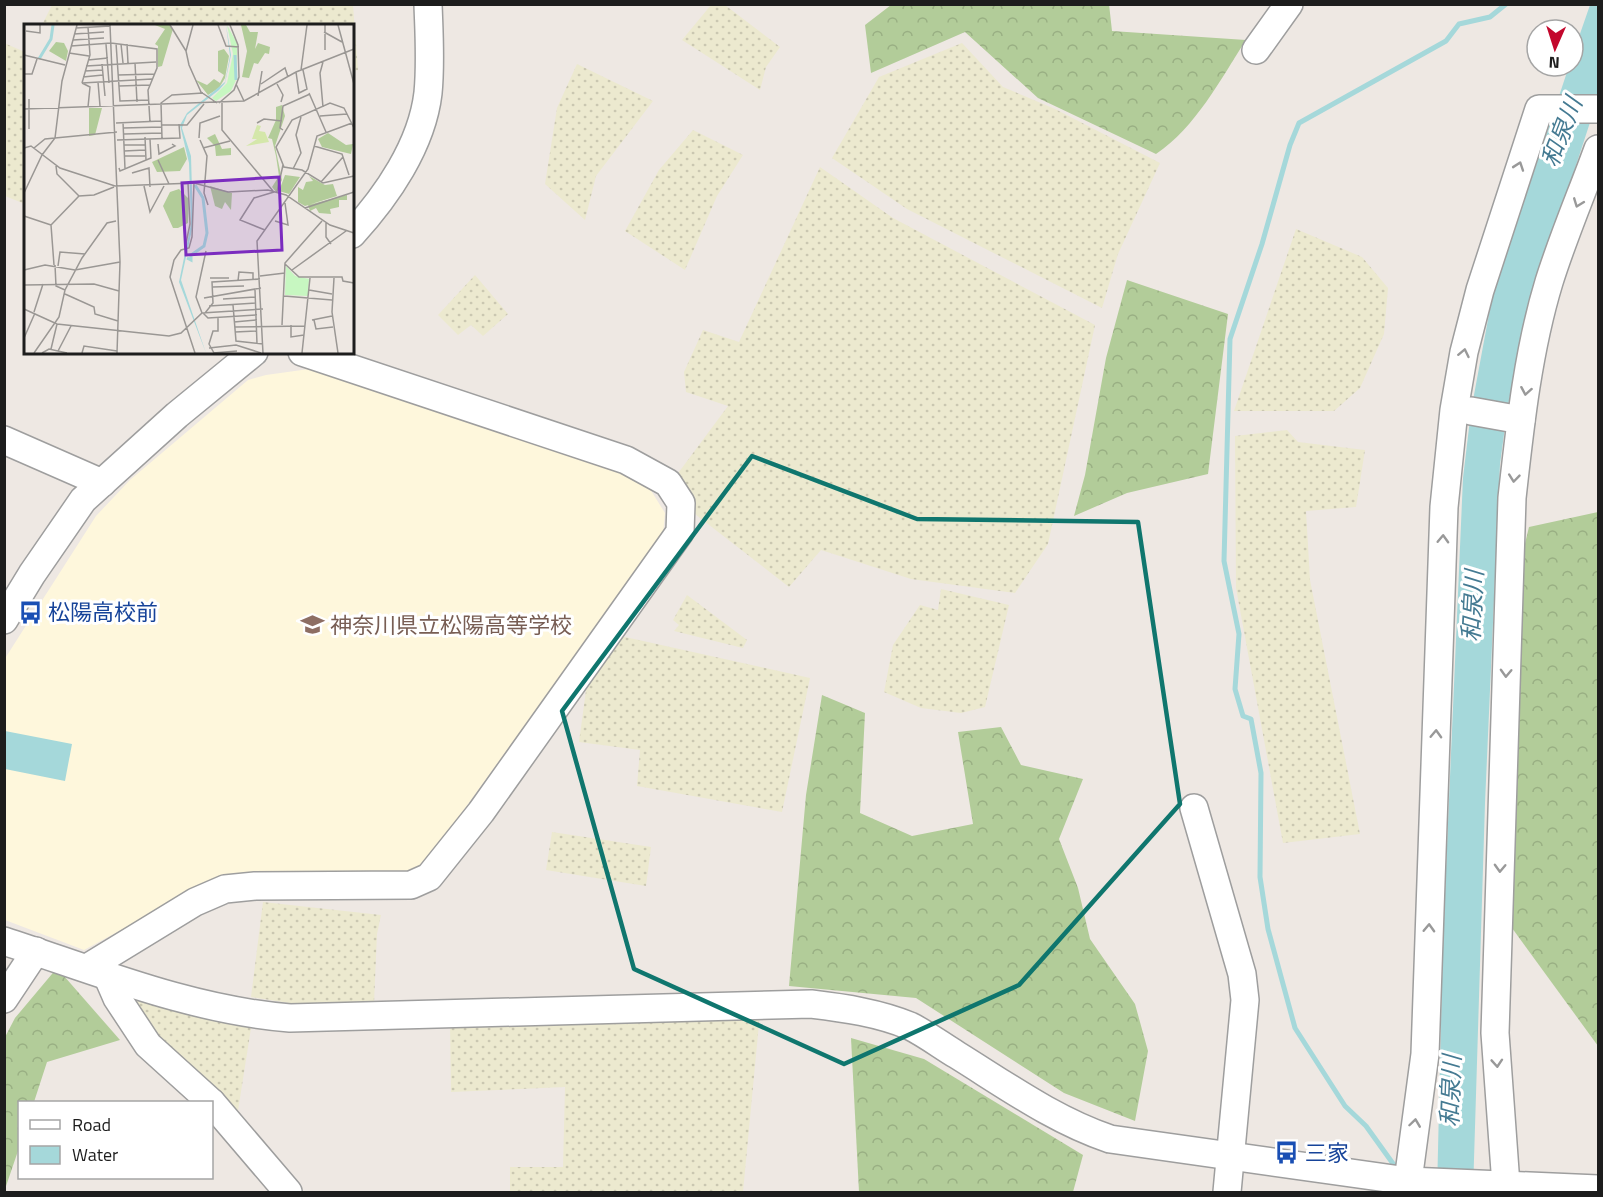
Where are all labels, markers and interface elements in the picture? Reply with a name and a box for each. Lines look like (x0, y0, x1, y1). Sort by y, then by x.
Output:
north arrow (1525, 18, 1585, 78)
inset map (24, 24, 354, 354)
text: N (1548, 51, 1560, 75)
water label: 和泉川 (1531, 89, 1592, 172)
one-way arrow (1511, 161, 1524, 172)
one-way arrow (1572, 198, 1585, 208)
one-way arrow (1457, 348, 1470, 358)
one-way arrow (1520, 386, 1533, 396)
one-way arrow (1509, 474, 1521, 483)
one-way arrow (1437, 534, 1449, 543)
water label: 和泉川 (1452, 566, 1492, 643)
place label: 松陽高校前 (48, 595, 158, 629)
bus stop icon: 松陽高校前 (17, 599, 43, 625)
place label: 神奈川県立松陽高等学校 (330, 608, 572, 642)
school or university icon: 神奈川県立松陽高等学校 (299, 612, 325, 638)
one-way arrow (1500, 668, 1513, 677)
one-way arrow (1430, 729, 1443, 738)
one-way arrow (1494, 863, 1506, 872)
one-way arrow (1423, 924, 1436, 933)
water label: 和泉川 (1431, 1051, 1469, 1128)
one-way arrow (1490, 1058, 1503, 1067)
legend (18, 1101, 213, 1179)
text: Road (72, 1111, 111, 1138)
one-way arrow (1409, 1118, 1421, 1127)
place label: 三家 (1305, 1136, 1349, 1170)
bus stop icon: 三家 (1274, 1140, 1300, 1166)
text: Water (72, 1141, 118, 1168)

